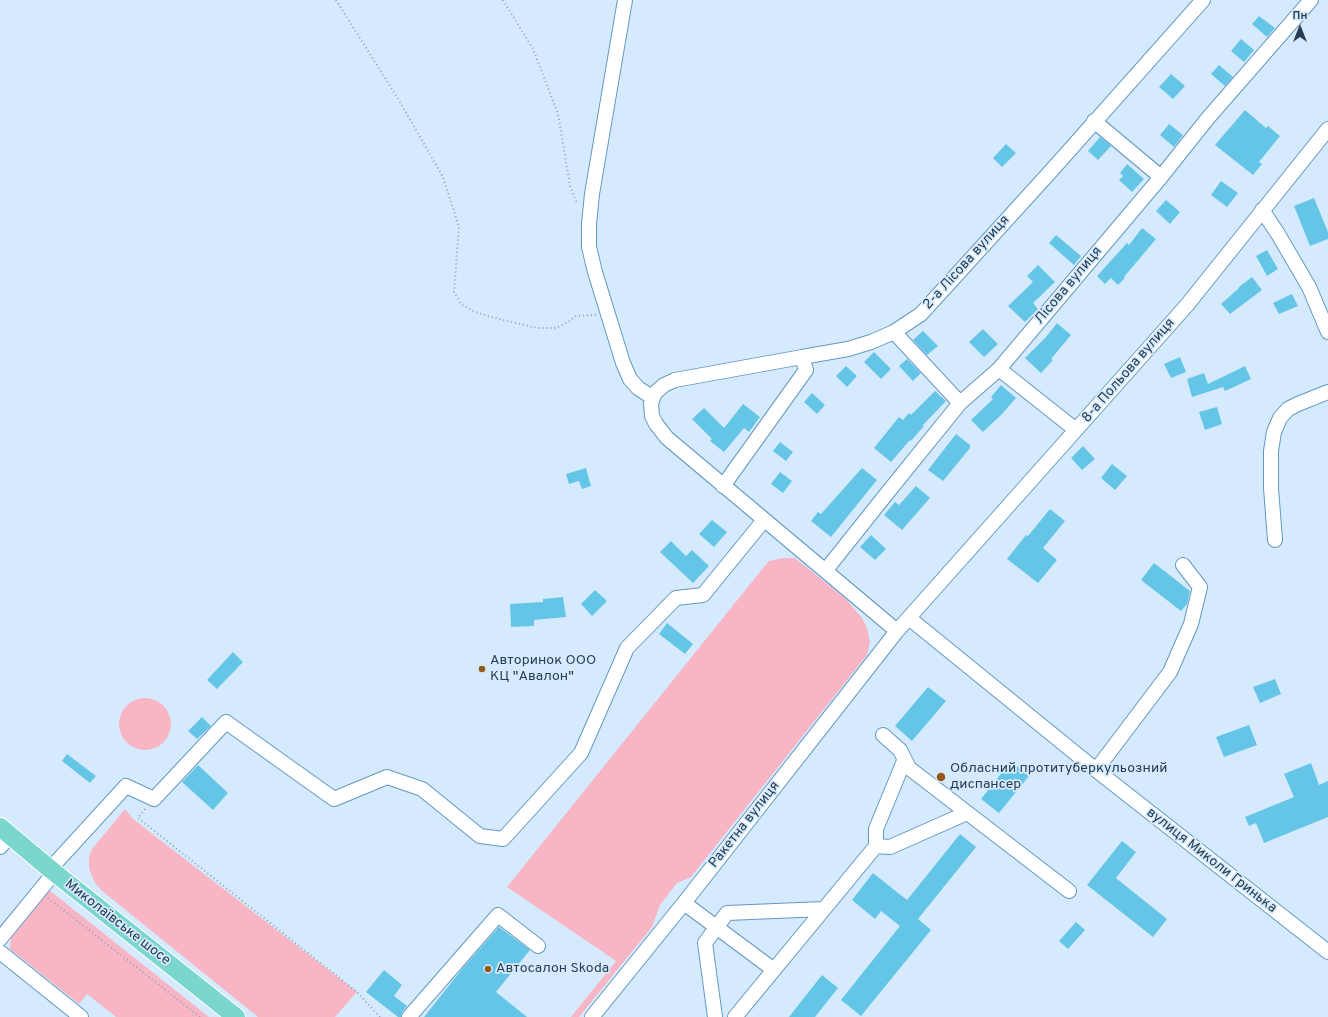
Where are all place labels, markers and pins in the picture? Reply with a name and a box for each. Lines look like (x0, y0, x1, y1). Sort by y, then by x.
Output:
place label: Авторинок ООО КЦ "Авалон" (490, 653, 596, 686)
marker: Авторинок ООО КЦ "Авалон" (477, 664, 487, 674)
place label: Обласний протитуберкульозний диспансер (950, 761, 1167, 794)
marker: Обласний протитуберкульозний диспансер (935, 771, 947, 783)
place label: Автосалон Skoda (496, 961, 609, 977)
marker: Автосалон Skoda (483, 964, 493, 974)

